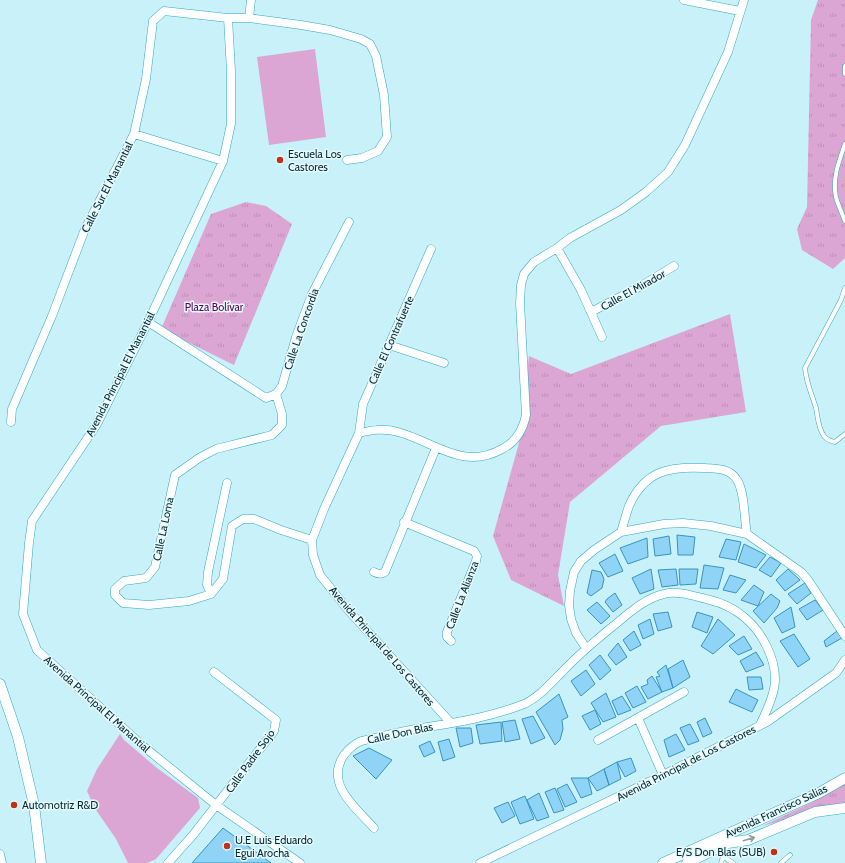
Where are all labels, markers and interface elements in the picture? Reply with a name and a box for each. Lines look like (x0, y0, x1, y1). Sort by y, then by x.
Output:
street label: Calle Sur El Manantial (78, 139, 136, 235)
place label: Escuela Los Castores (288, 147, 342, 174)
marker: Escuela Los Castores (275, 155, 285, 165)
street label: Calle El Mirador (598, 266, 668, 314)
street label: Calle La Concordia (280, 286, 322, 372)
street label: Calle El Contrafuerte (365, 293, 417, 386)
park label: Plaza Bolívar (185, 300, 244, 314)
street label: Avenida Principal El Manantial (82, 309, 158, 439)
street label: Calle La Loma (149, 495, 177, 562)
street label: Calle La Alianza (443, 558, 482, 631)
street label: Avenida Principal de Los Castores (326, 583, 438, 709)
street label: Avenida Principal El Manantial (41, 653, 153, 756)
street label: Calle Don Blas (366, 719, 435, 747)
street label: Avenida Principal de Los Castores (614, 722, 758, 804)
street label: Calle Padre Sojo (222, 726, 278, 796)
street label: Avenida Francisco Salias (722, 781, 830, 841)
place label: Automotriz R&D (22, 798, 98, 812)
marker: Automotriz R&D (9, 800, 19, 810)
place label: U.E Luis Eduardo Egui Arocha (235, 833, 313, 860)
one-way arrow (742, 835, 755, 842)
marker: U.E Luis Eduardo Egui Arocha (222, 841, 232, 851)
place label: E/S Don Blas (SUB) (676, 845, 766, 859)
marker: E/S Don Blas (SUB) (769, 847, 779, 857)

